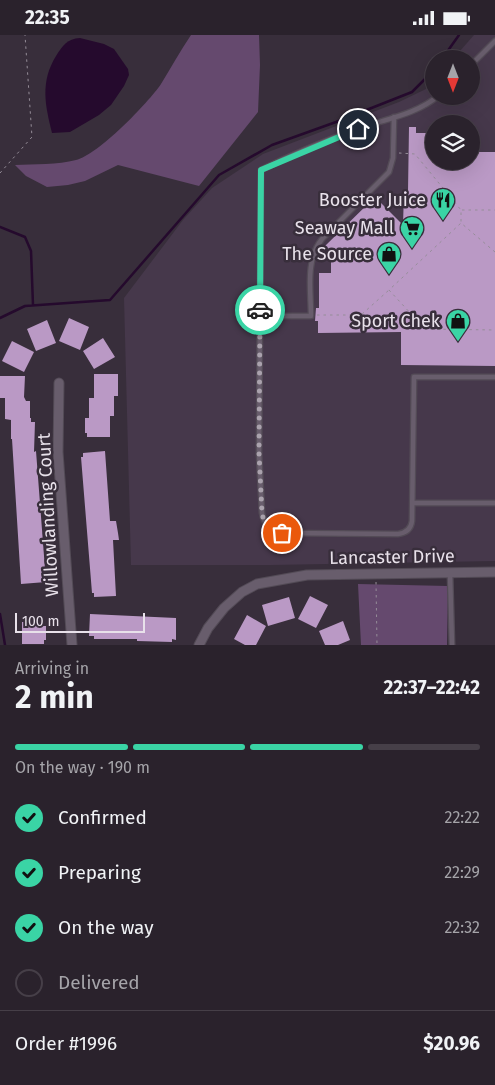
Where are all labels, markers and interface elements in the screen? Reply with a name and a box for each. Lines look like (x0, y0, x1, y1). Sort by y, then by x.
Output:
text: 22:35 (25, 6, 70, 29)
north arrow (425, 50, 480, 105)
map controls (425, 50, 480, 170)
pin (337, 108, 379, 150)
icon: home (344, 115, 372, 143)
button: layers (425, 115, 480, 170)
restaurant icon: Booster Juice (430, 187, 456, 221)
place label: Booster Juice (319, 189, 426, 211)
supermarket icon: Seaway Mall (399, 215, 425, 249)
place label: Seaway Mall (295, 217, 394, 239)
shop icon: The Source (376, 241, 402, 275)
place label: The Source (282, 243, 372, 265)
courier (235, 285, 285, 335)
icon: car (246, 296, 274, 324)
shop icon: Sport Chek (445, 308, 471, 342)
place label: Sport Chek (351, 310, 441, 332)
street label: Willowlanding Court (33, 432, 63, 597)
pin (261, 512, 303, 554)
icon: bag (268, 519, 296, 547)
street label: Lancaster Drive (329, 545, 455, 569)
scale bar (15, 610, 145, 633)
text: 100 m (22, 613, 59, 630)
text: Arriving in (15, 659, 89, 678)
text: 22:37–22:42 (384, 676, 480, 699)
text: 2 min (15, 678, 94, 716)
text: On the way · 190 m (15, 758, 150, 777)
icon: check (15, 804, 43, 832)
text: Confirmed (58, 806, 147, 829)
text: 22:22 (444, 808, 480, 827)
icon: check (15, 859, 43, 887)
text: Preparing (58, 861, 141, 884)
text: 22:29 (444, 863, 480, 882)
icon: check (15, 914, 43, 942)
text: On the way (58, 916, 154, 939)
text: 22:32 (444, 918, 480, 937)
text: Delivered (58, 971, 140, 994)
text: Order #1996 (15, 1032, 117, 1055)
text: $20.96 (423, 1032, 480, 1055)

